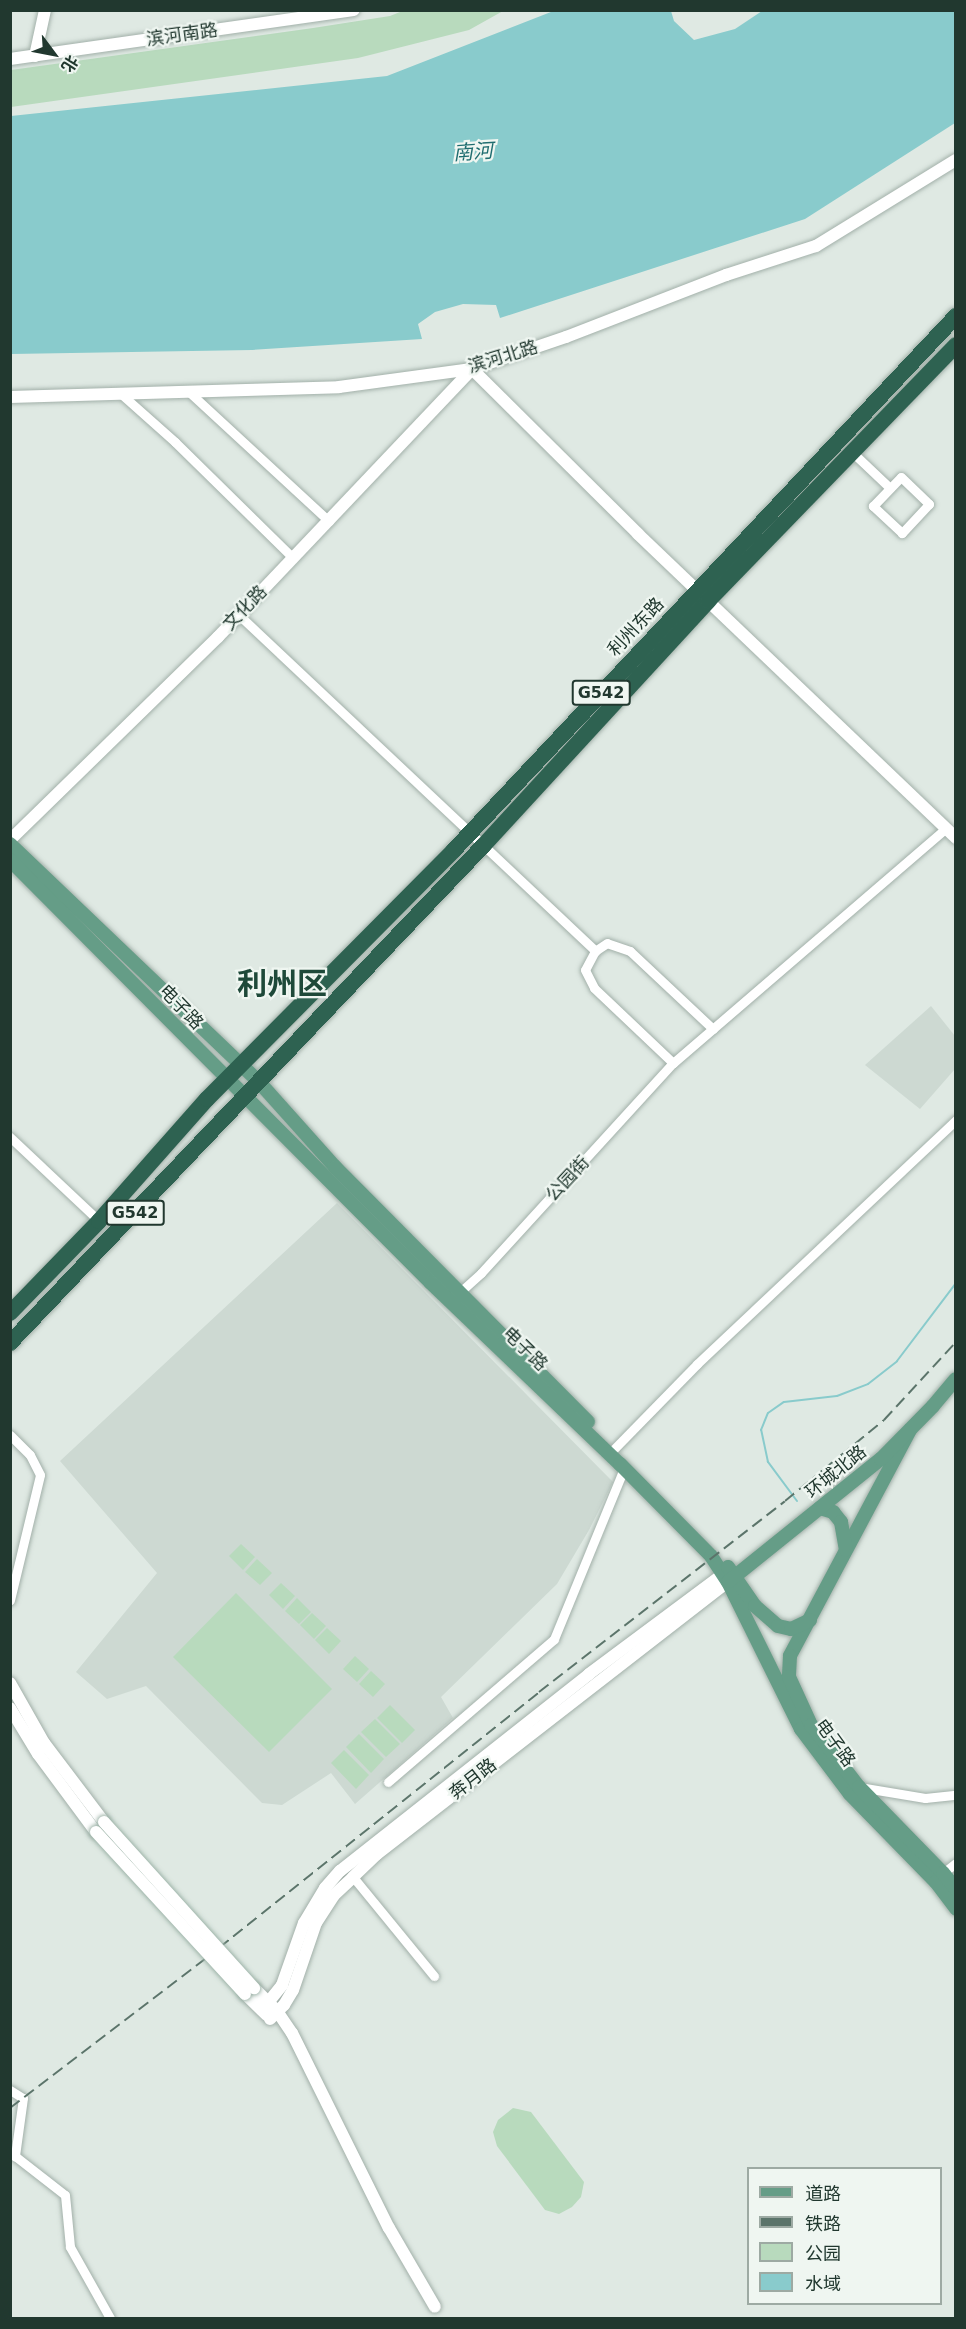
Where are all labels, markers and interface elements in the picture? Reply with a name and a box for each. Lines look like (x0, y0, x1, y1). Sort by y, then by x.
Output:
street label: 滨河南路 (145, 19, 219, 51)
north arrow (24, 24, 84, 84)
text: 北 (57, 52, 82, 76)
water label: 南河 (452, 139, 494, 165)
street label: 滨河北路 (465, 336, 541, 378)
street label: 文化路 (218, 581, 272, 635)
street label: 利州东路 (604, 593, 668, 661)
road number: G542 (571, 680, 631, 706)
district label: 利州区 (237, 966, 327, 1002)
street label: 电子路 (154, 980, 208, 1034)
street label: 公园街 (542, 1152, 594, 1206)
road number: G542 (105, 1200, 165, 1226)
street label: 电子路 (498, 1322, 552, 1376)
street label: 环城北路 (801, 1441, 871, 1503)
street label: 电子路 (810, 1715, 860, 1771)
street label: 奔月路 (445, 1754, 501, 1804)
legend (747, 2167, 942, 2305)
text: 道路 (805, 2183, 841, 2204)
text: 铁路 (805, 2213, 841, 2234)
text: 公园 (805, 2243, 841, 2264)
text: 水域 (805, 2273, 841, 2294)

